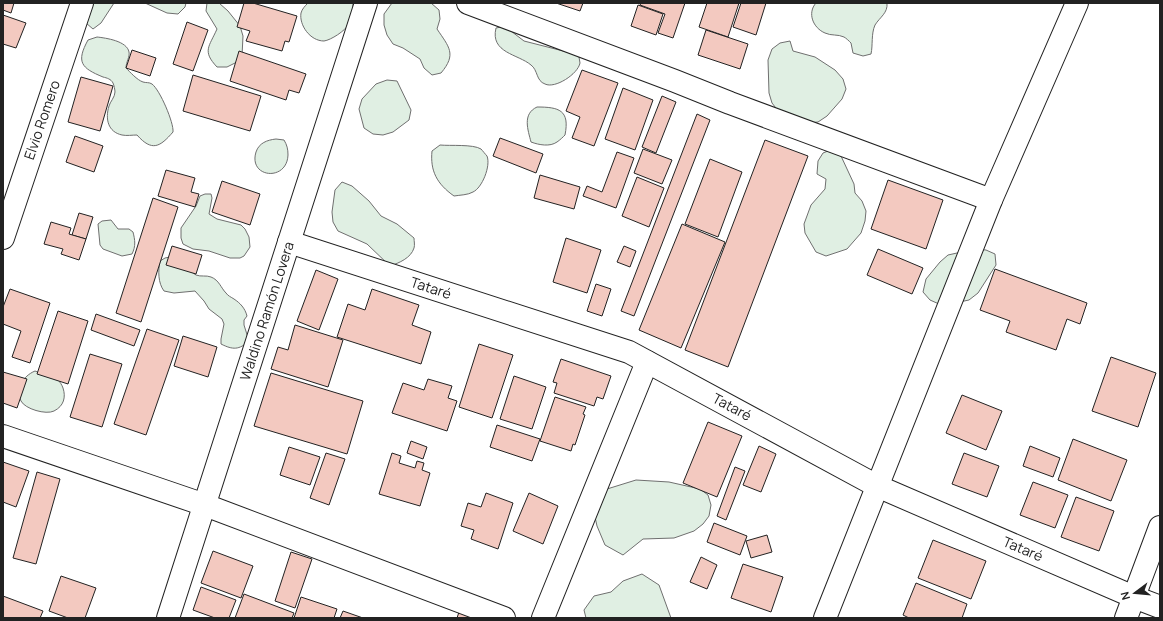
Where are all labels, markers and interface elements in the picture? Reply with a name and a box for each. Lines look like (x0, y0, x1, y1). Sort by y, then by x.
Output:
street label: Elvio Romero (19, 77, 64, 162)
street label: Waldino Ramón Lovera (235, 239, 298, 383)
street label: Tataré (408, 272, 454, 303)
street label: Tataré (709, 388, 755, 425)
street label: Tataré (1000, 532, 1046, 565)
north arrow (1115, 573, 1155, 613)
text: N (1117, 590, 1133, 602)

